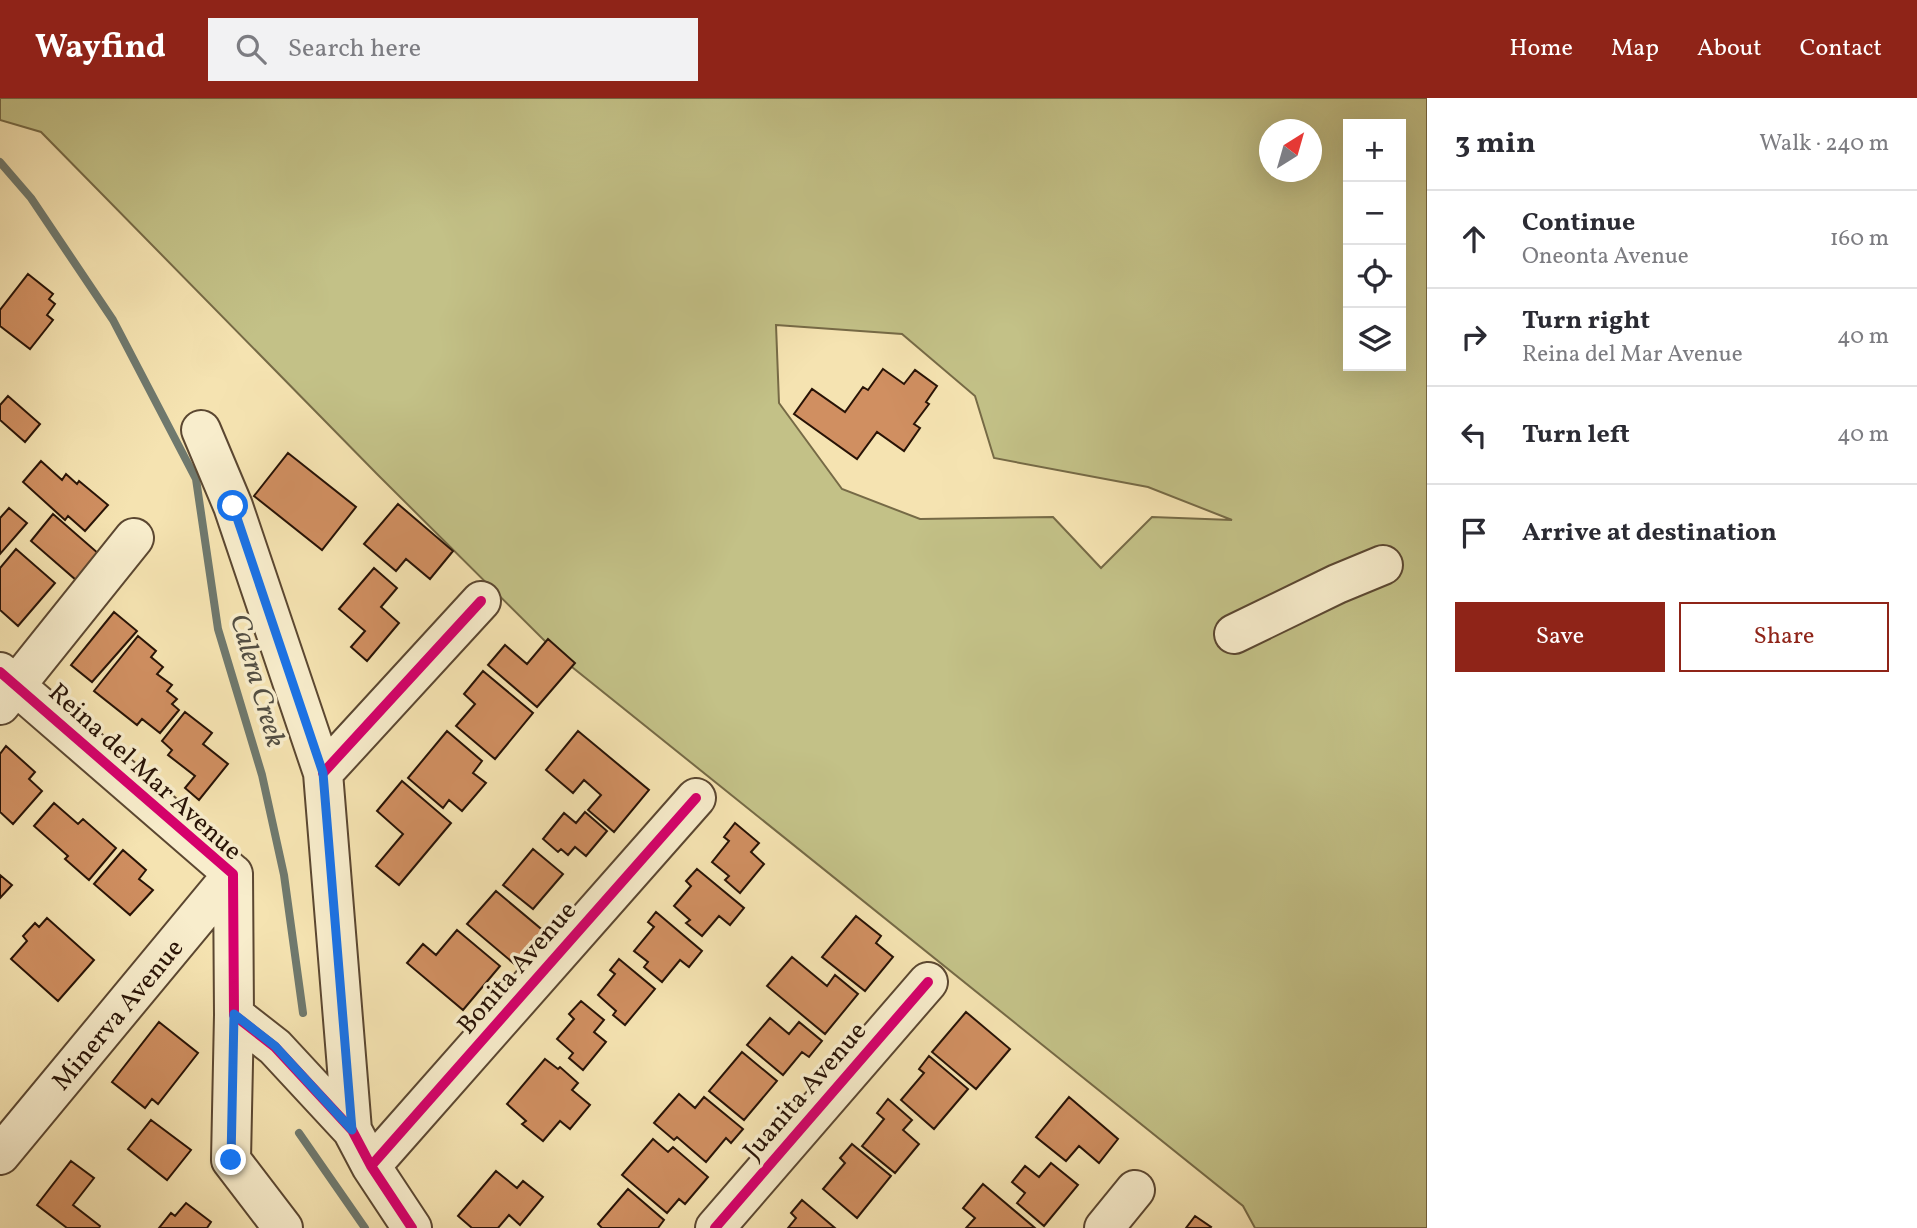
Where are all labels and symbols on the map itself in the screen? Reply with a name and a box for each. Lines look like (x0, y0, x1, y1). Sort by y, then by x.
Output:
north arrow (1259, 119, 1322, 182)
route start (217, 490, 248, 521)
water label: Calera Creek (219, 609, 294, 752)
street label: Reina del Mar Avenue (40, 676, 249, 869)
street label: Bonita Avenue (450, 894, 585, 1043)
street label: Minerva Avenue (44, 932, 193, 1099)
street label: Juanita Avenue (736, 1015, 875, 1168)
route end (215, 1144, 246, 1175)

